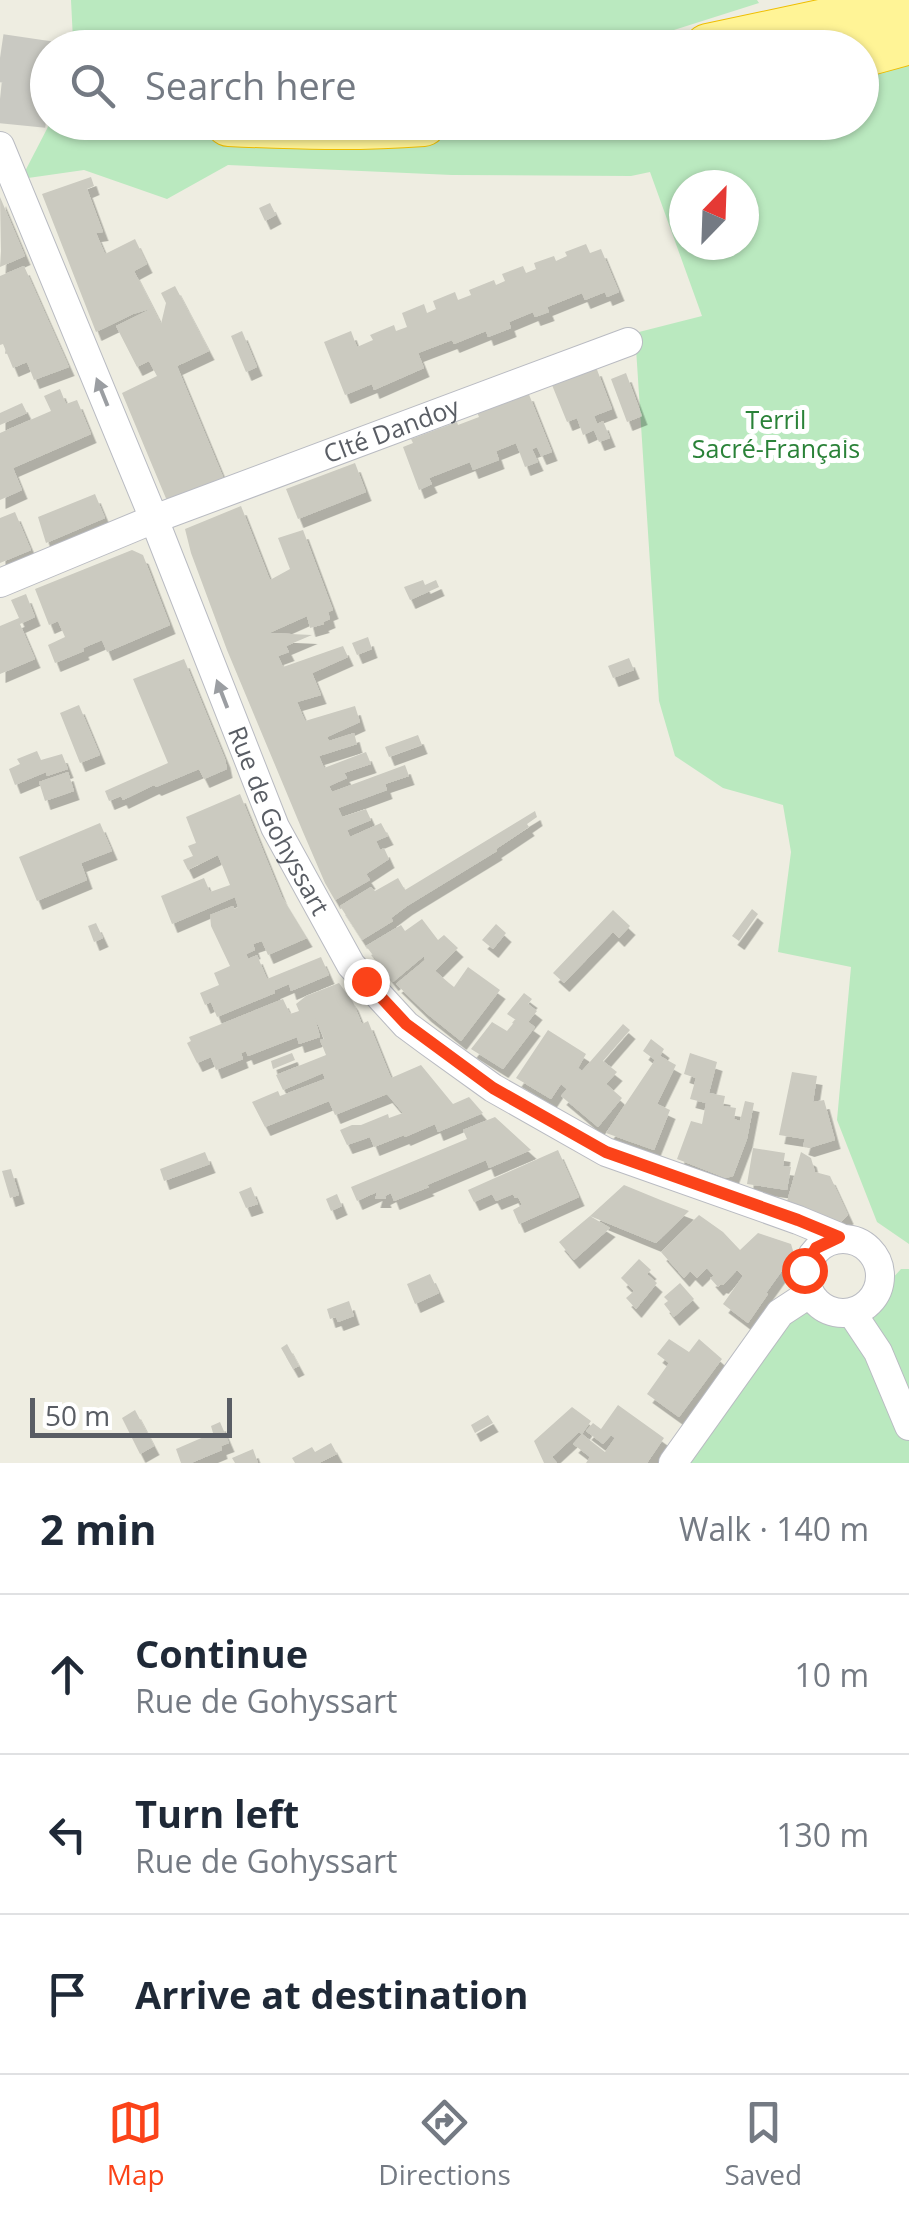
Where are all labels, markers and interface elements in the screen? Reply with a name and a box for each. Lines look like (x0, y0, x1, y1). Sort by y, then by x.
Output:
search box (30, 30, 879, 140)
icon: search (65, 58, 120, 113)
text: Search here (145, 59, 357, 111)
north arrow (669, 170, 759, 260)
one-way arrow (93, 377, 109, 407)
street label: CIté Dandoy (318, 388, 464, 470)
park label: Terril Sacré-Français (692, 402, 860, 465)
one-way arrow (214, 678, 230, 708)
street label: Rue de Gohyssart (221, 721, 338, 921)
route end (344, 959, 390, 1005)
route start (782, 1248, 828, 1294)
scale bar (30, 1393, 232, 1438)
text: 50 m (45, 1396, 110, 1434)
text: 2 min (40, 1500, 157, 1557)
text: Walk · 140 m (679, 1507, 869, 1550)
text: Continue (135, 1627, 308, 1679)
icon: ahead (40, 1647, 95, 1702)
text: 10 m (794, 1653, 869, 1696)
text: Rue de Gohyssart (135, 1679, 397, 1722)
text: Turn left (135, 1787, 299, 1839)
icon: left (40, 1807, 95, 1862)
text: 130 m (776, 1813, 869, 1856)
text: Rue de Gohyssart (135, 1839, 397, 1882)
icon: arrive (40, 1967, 95, 2022)
text: Arrive at destination (135, 1968, 529, 2020)
tab: Map (107, 2095, 165, 2193)
tab: Directions (378, 2095, 511, 2193)
tab: Saved (724, 2095, 802, 2193)

